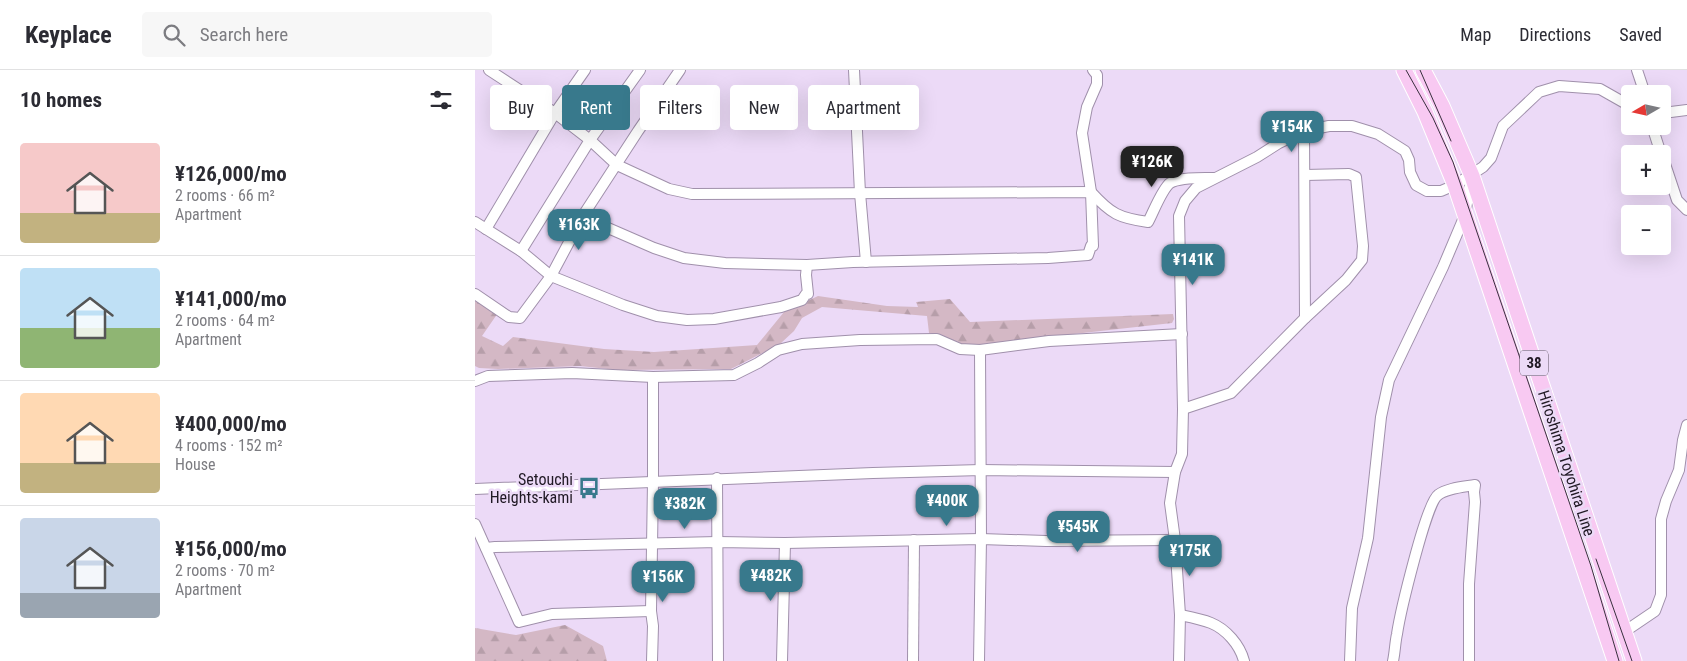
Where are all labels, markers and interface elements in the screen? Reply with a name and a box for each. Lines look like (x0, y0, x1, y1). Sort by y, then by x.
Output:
search box (142, 12, 492, 57)
text: Keyplace (25, 21, 112, 49)
icon: search (160, 21, 188, 49)
text: Search here (200, 23, 288, 46)
text: Map (1460, 24, 1491, 45)
text: Directions (1519, 24, 1591, 45)
text: Saved (1619, 24, 1662, 45)
chip: Buy (490, 85, 552, 130)
chip: Rent (562, 85, 630, 130)
chip: Filters (640, 85, 720, 130)
chip: New (730, 85, 798, 130)
chip: Apartment (808, 85, 919, 130)
north arrow (1621, 85, 1671, 135)
map controls (1621, 85, 1671, 255)
icon: filters (427, 86, 455, 114)
text: 10 homes (20, 88, 102, 112)
pin: ¥154K (1257, 111, 1327, 153)
text: ¥154K (1272, 117, 1312, 136)
button: + (1621, 145, 1671, 195)
pin: ¥126K (1117, 146, 1187, 188)
text: ¥126K (1132, 152, 1172, 171)
text: ¥126,000/mo (175, 162, 287, 186)
icon: home (60, 163, 120, 223)
text: 2 rooms · 66 m² (175, 186, 275, 205)
text: Apartment (175, 205, 242, 224)
button: − (1621, 205, 1671, 255)
pin: ¥163K (544, 208, 614, 251)
text: ¥163K (559, 215, 599, 234)
pin: ¥141K (1158, 244, 1228, 286)
text: ¥141K (1173, 250, 1213, 269)
text: ¥141,000/mo (175, 287, 287, 311)
icon: home (60, 288, 120, 348)
text: 2 rooms · 64 m² (175, 311, 275, 330)
text: Apartment (175, 330, 242, 349)
road number: 38 (1520, 350, 1548, 376)
street label: Hiroshima Toyohira Line (1534, 388, 1599, 538)
text: ¥400,000/mo (175, 412, 287, 436)
icon: home (60, 413, 120, 473)
text: 4 rooms · 152 m² (175, 436, 283, 455)
text: House (175, 455, 215, 474)
place label: Setouchi Heights-kami (490, 470, 573, 507)
bus stop icon: Setouchi Heights-kami (576, 475, 602, 501)
pin: ¥400K (912, 484, 982, 527)
pin: ¥382K (650, 488, 720, 530)
text: ¥400K (927, 491, 967, 510)
text: ¥382K (665, 494, 705, 513)
pin: ¥545K (1043, 510, 1113, 553)
text: ¥545K (1058, 517, 1098, 536)
pin: ¥175K (1155, 534, 1225, 577)
text: ¥156,000/mo (175, 537, 287, 561)
icon: home (60, 538, 120, 598)
text: ¥175K (1170, 541, 1210, 560)
pin: ¥156K (628, 560, 698, 603)
pin: ¥482K (736, 560, 806, 602)
text: 2 rooms · 70 m² (175, 561, 275, 580)
text: ¥482K (751, 566, 791, 585)
text: ¥156K (643, 567, 683, 586)
text: Apartment (175, 580, 242, 599)

